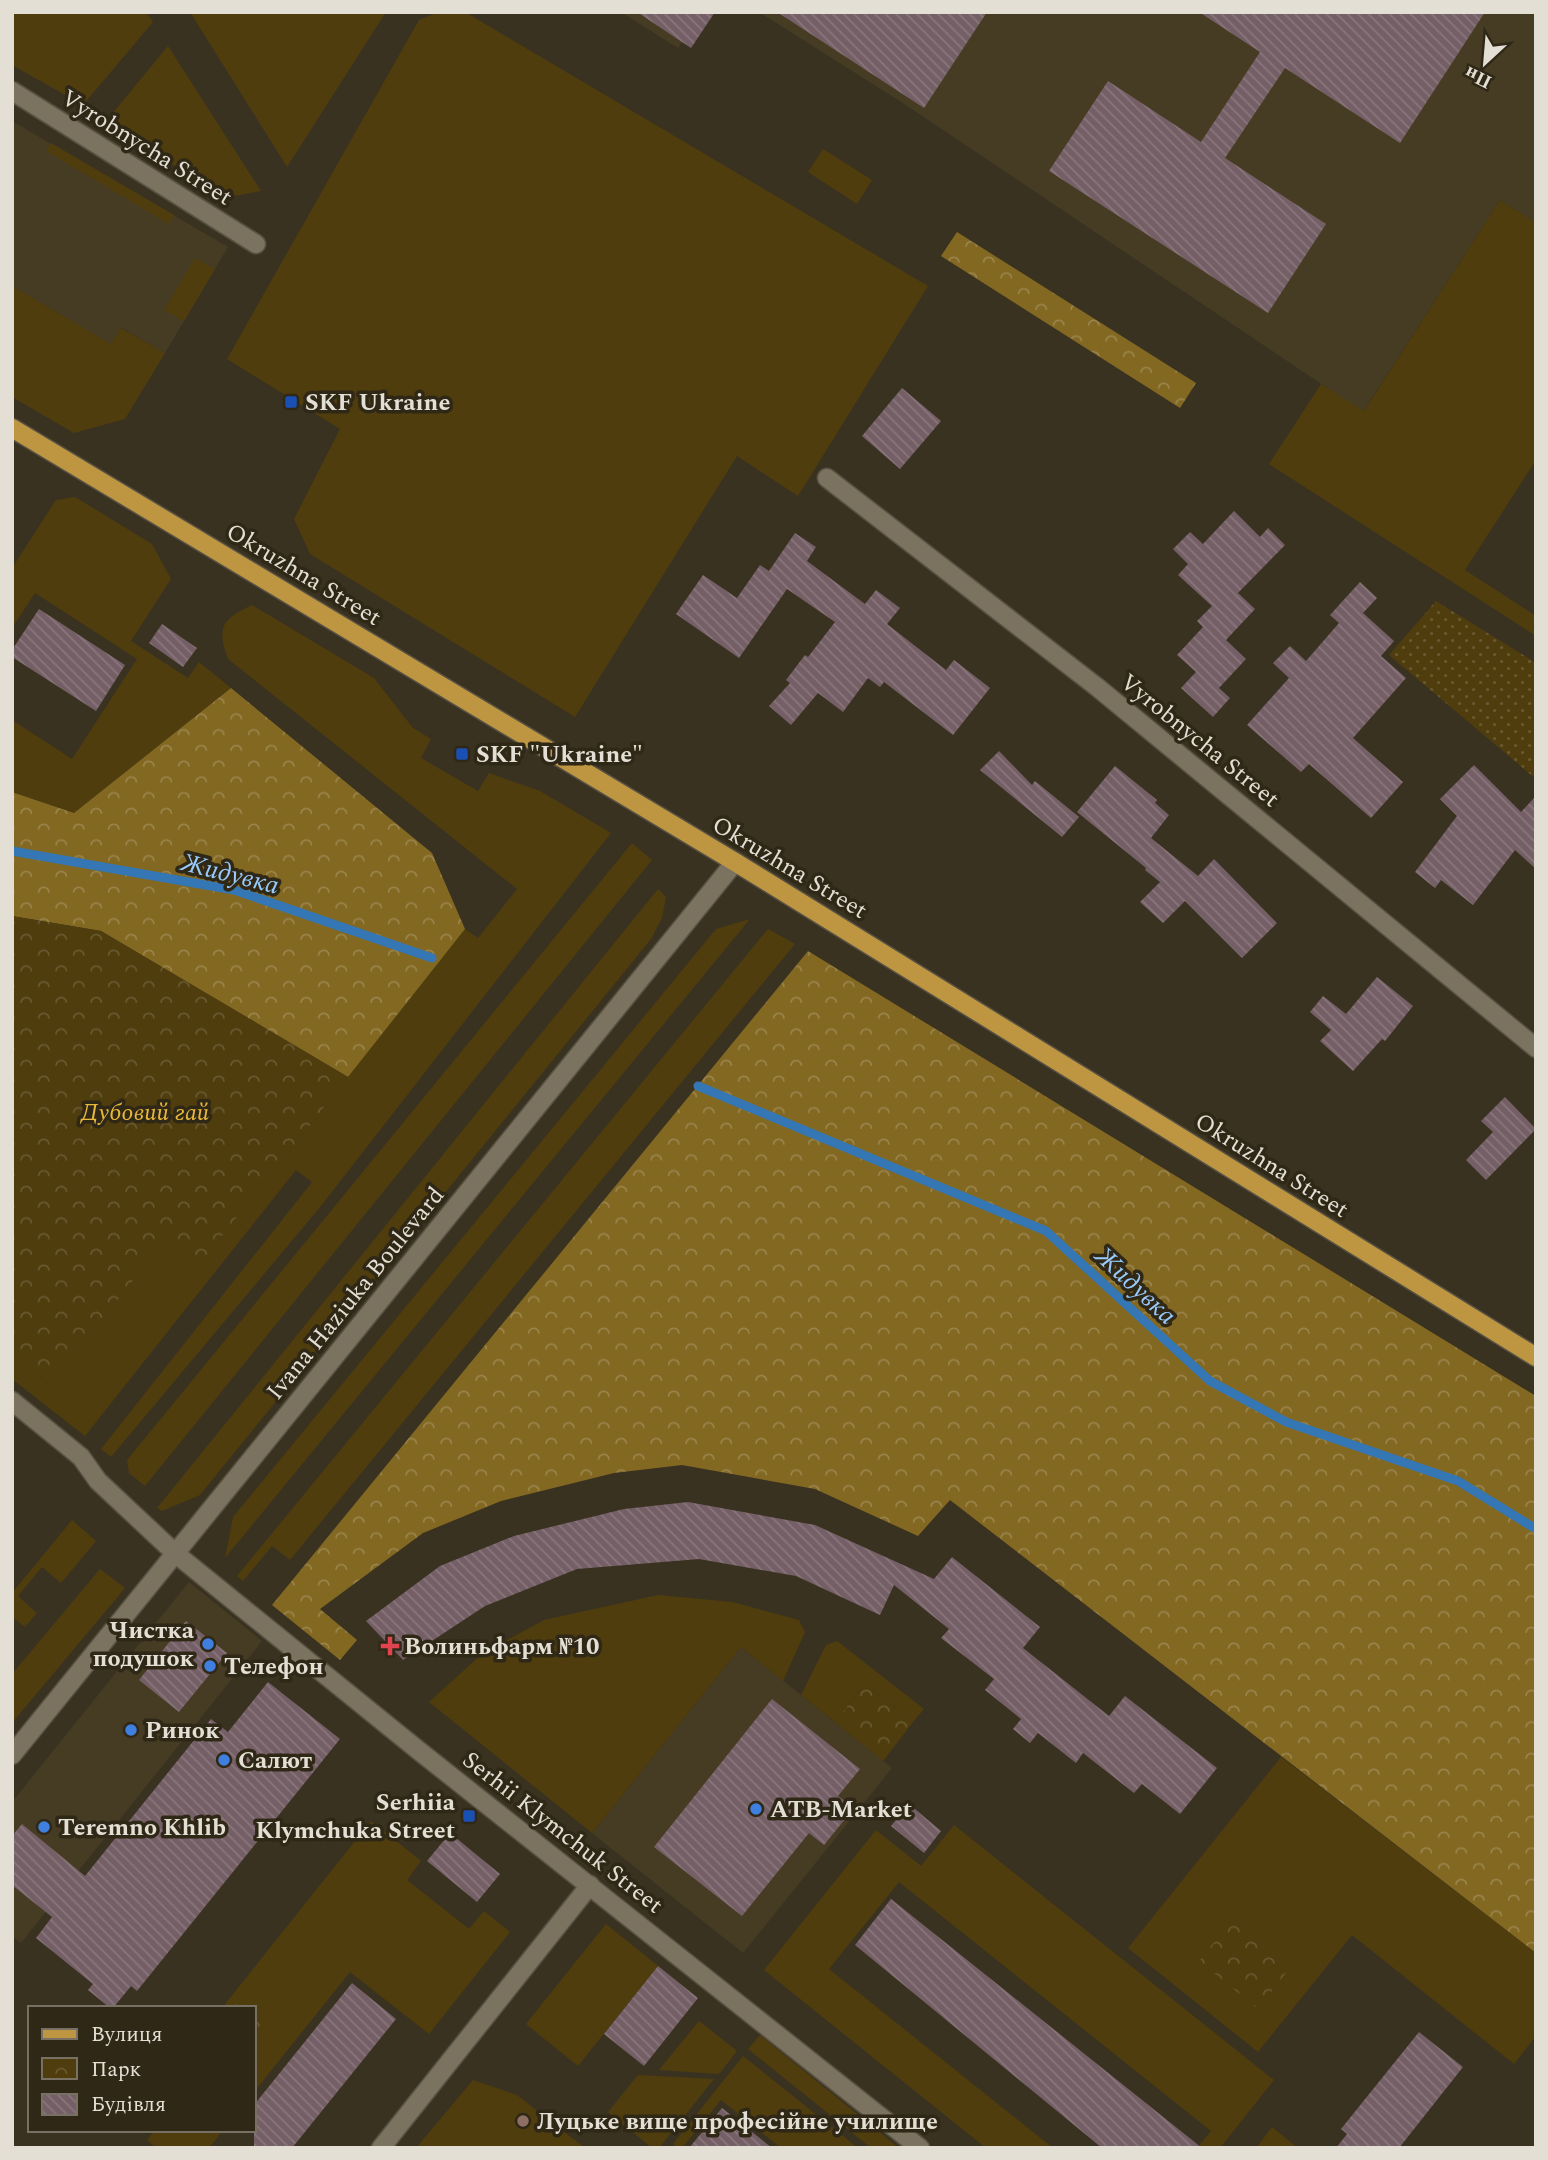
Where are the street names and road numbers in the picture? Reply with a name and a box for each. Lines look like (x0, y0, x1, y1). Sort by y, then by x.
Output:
street label: Vyrobnycha Street (54, 81, 239, 215)
street label: Okruzhna Street (219, 514, 388, 636)
street label: Vyrobnycha Street (1112, 665, 1287, 817)
street label: Okruzhna Street (705, 807, 874, 929)
street label: Okruzhna Street (1187, 1104, 1355, 1228)
street label: Ivana Haziuka Boulevard (258, 1179, 453, 1408)
street label: Serhii Klymchuk Street (454, 1743, 671, 1923)

